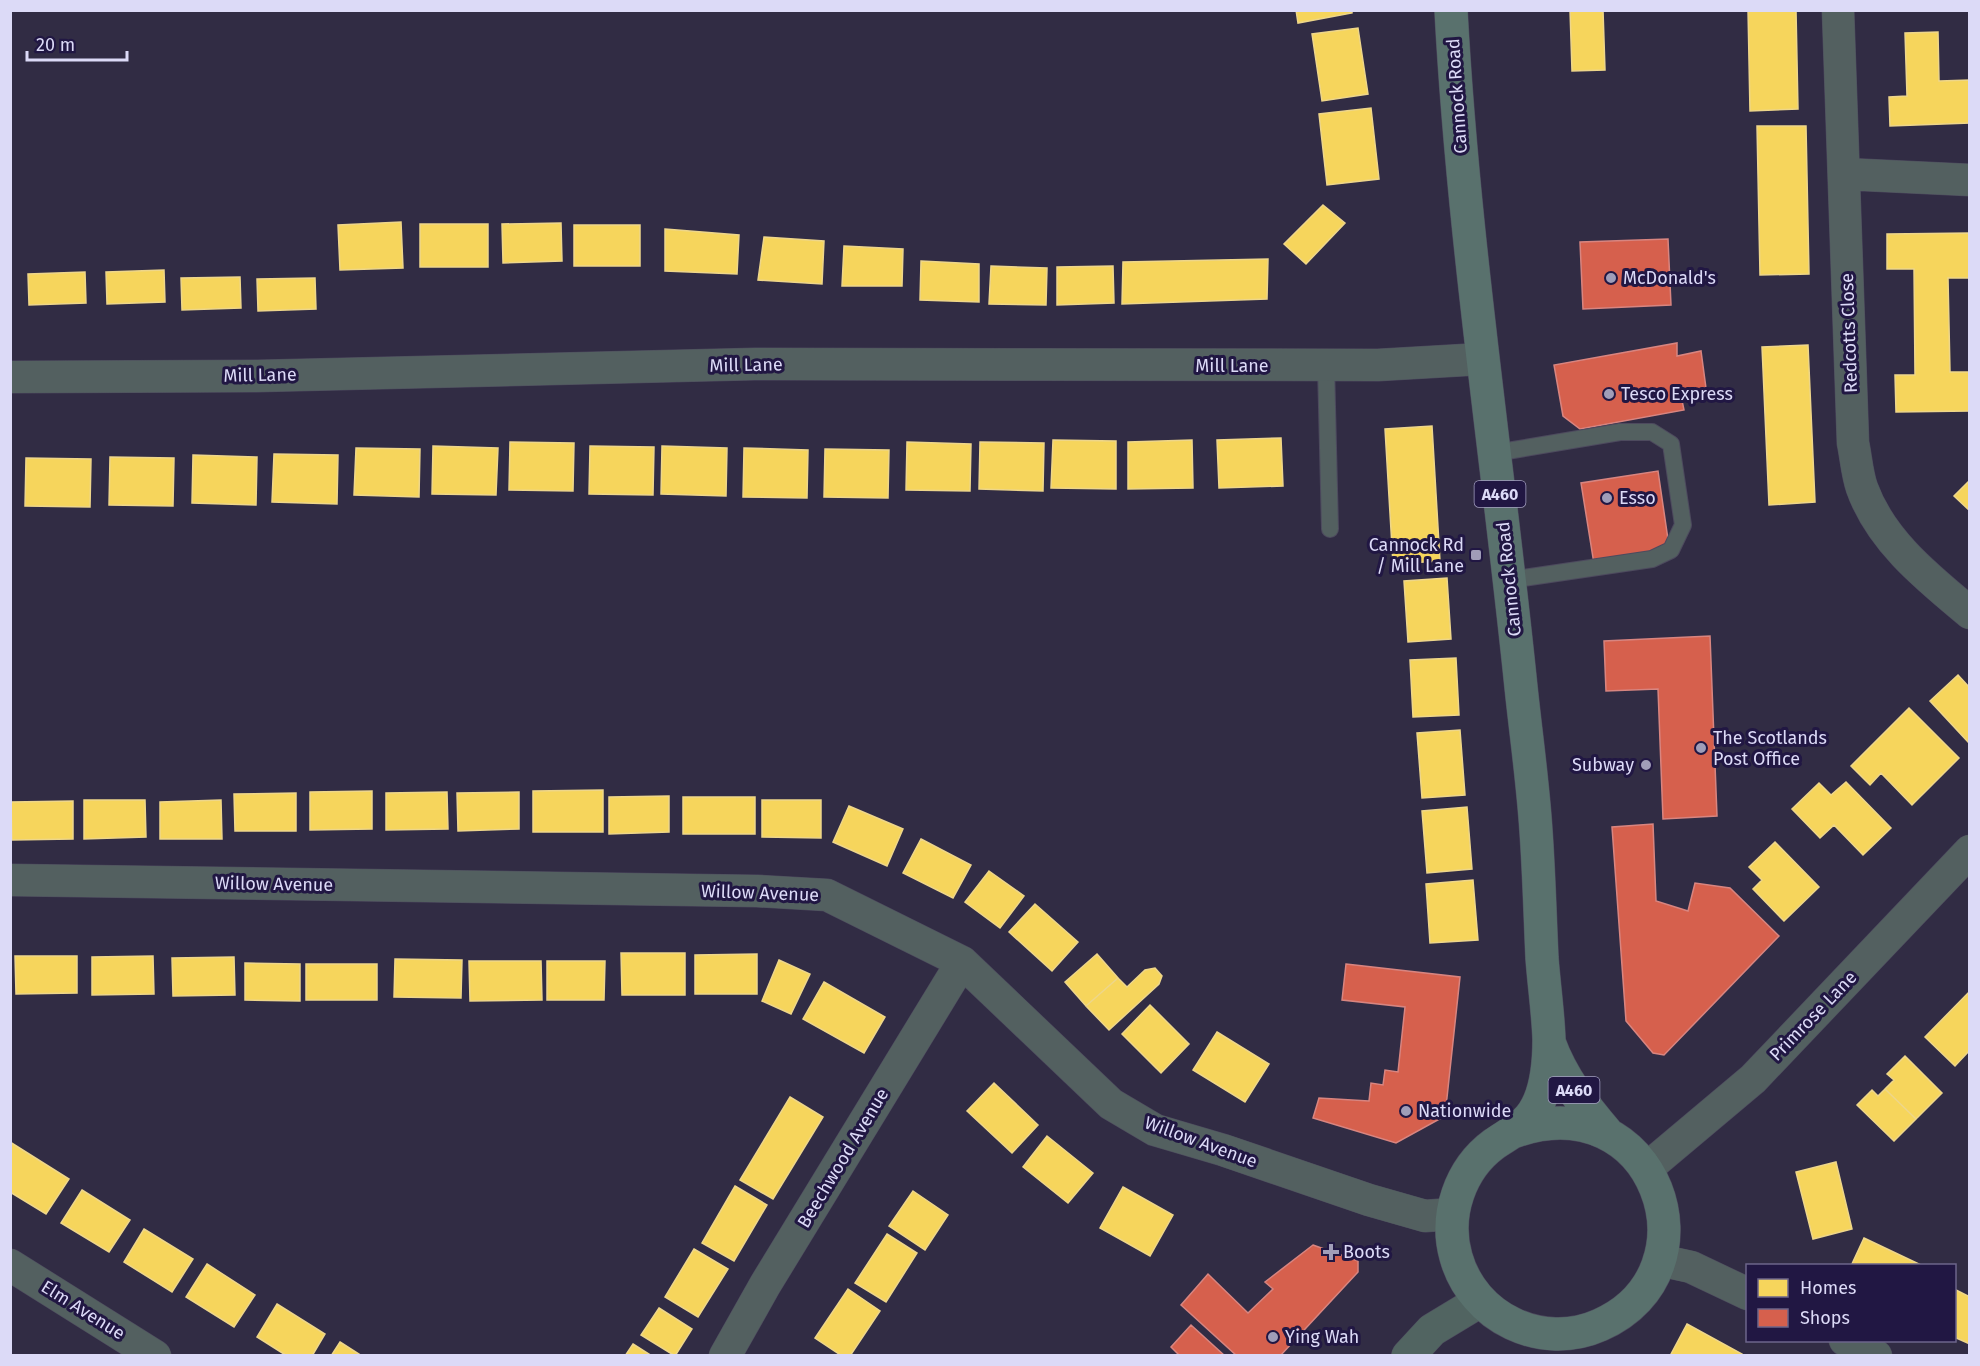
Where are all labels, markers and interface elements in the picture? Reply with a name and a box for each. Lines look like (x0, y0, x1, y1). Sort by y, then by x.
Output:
scale bar (27, 24, 128, 62)
text: 20 m (36, 34, 75, 56)
street label: Cannock Road (1442, 38, 1472, 154)
place label: McDonald's (1623, 267, 1716, 289)
marker: McDonald's (1604, 271, 1618, 285)
street label: Redcotts Close (1836, 273, 1862, 393)
street label: Mill Lane (709, 353, 783, 377)
street label: Mill Lane (1195, 355, 1269, 377)
street label: Mill Lane (223, 363, 297, 387)
place label: Tesco Express (1621, 383, 1733, 405)
marker: Tesco Express (1602, 387, 1616, 401)
road number: A460 (1474, 481, 1526, 507)
place label: Esso (1619, 487, 1656, 509)
marker: Esso (1600, 491, 1614, 505)
street label: Cannock Road (1492, 520, 1526, 638)
place label: Cannock Rd / Mill Lane (1369, 534, 1464, 577)
marker: Cannock Rd / Mill Lane (1469, 548, 1483, 562)
place label: The Scotlands Post Office (1713, 727, 1827, 770)
marker: The Scotlands Post Office (1694, 741, 1708, 755)
place label: Subway (1572, 754, 1634, 776)
marker: Subway (1639, 758, 1653, 772)
street label: Willow Avenue (215, 872, 333, 896)
street label: Willow Avenue (700, 880, 820, 906)
street label: Primrose Lane (1765, 966, 1861, 1066)
road number: A460 (1548, 1077, 1600, 1103)
street label: Beechwood Avenue (793, 1084, 893, 1232)
place label: Nationwide (1418, 1100, 1511, 1122)
marker: Nationwide (1399, 1104, 1413, 1118)
street label: Willow Avenue (1142, 1111, 1260, 1173)
place label: Boots (1343, 1241, 1390, 1263)
marker: Boots (1324, 1245, 1338, 1259)
legend (1746, 1264, 1956, 1342)
street label: Elm Avenue (37, 1276, 129, 1344)
text: Homes (1800, 1277, 1856, 1299)
text: Shops (1800, 1307, 1850, 1329)
place label: Ying Wah (1285, 1326, 1359, 1348)
marker: Ying Wah (1266, 1330, 1280, 1344)

